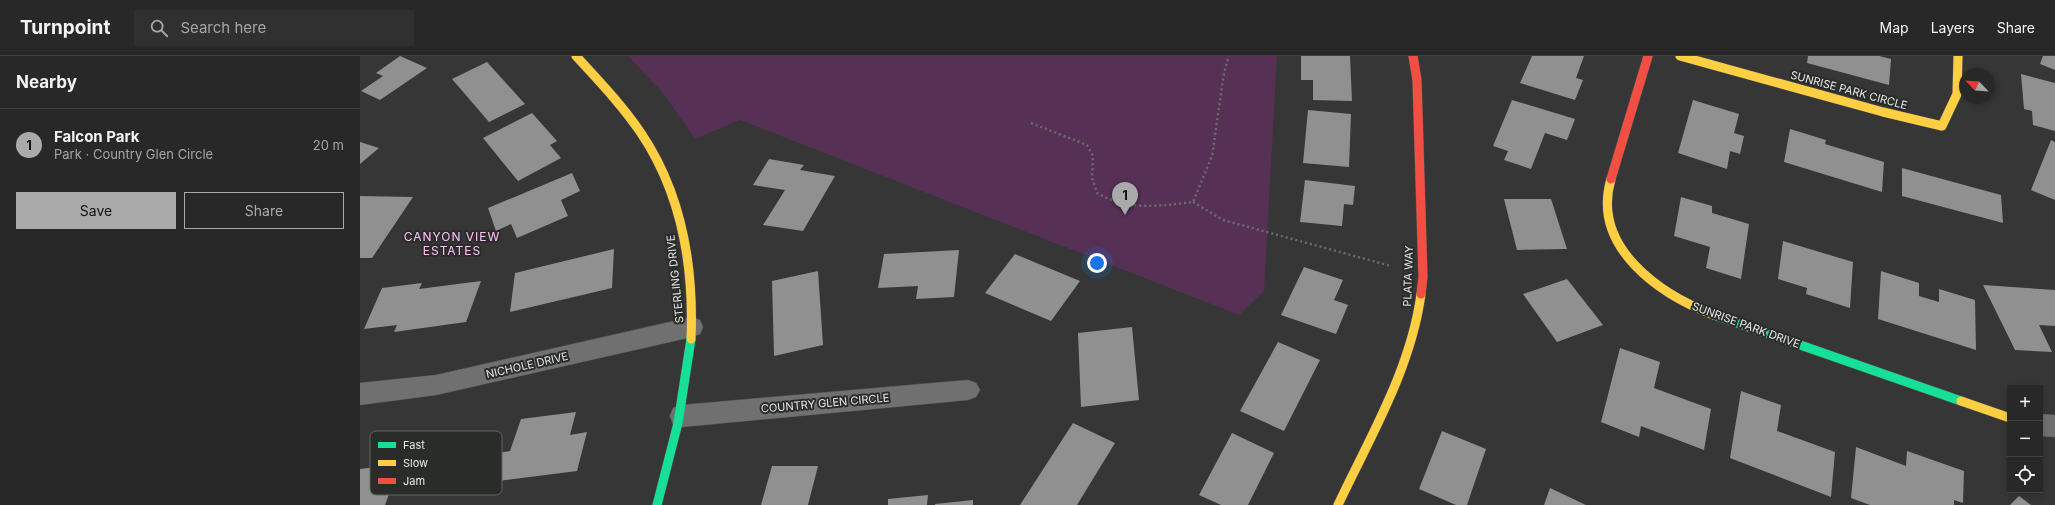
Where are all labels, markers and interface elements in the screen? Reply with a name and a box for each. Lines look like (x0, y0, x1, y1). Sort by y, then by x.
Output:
search box (134, 10, 414, 46)
text: Turnpoint (20, 16, 110, 39)
icon: search (148, 17, 170, 39)
text: Search here (180, 18, 266, 37)
text: Map (1880, 19, 1909, 36)
text: Layers (1931, 19, 1975, 36)
text: Share (1997, 19, 2035, 36)
street label: SUNRISE PARK CIRCLE (1789, 68, 1909, 112)
north arrow (1959, 68, 1995, 104)
text: Nearby (16, 72, 77, 92)
text: Falcon Park (54, 127, 140, 146)
text: 1 (26, 137, 32, 153)
text: 20 m (313, 137, 344, 153)
text: Park · Country Glen Circle (54, 146, 213, 162)
pin: 1 (1112, 182, 1138, 215)
button: Save (16, 192, 176, 229)
button: Share (184, 192, 344, 229)
district label: CANYON VIEW ESTATES (404, 229, 500, 258)
street label: STERLING DRIVE (663, 234, 687, 324)
street label: PLATA WAY (1400, 245, 1416, 307)
your location (1087, 253, 1107, 273)
street label: SUNRISE PARK DRIVE (1690, 299, 1802, 351)
street label: NICHOLE DRIVE (485, 349, 569, 381)
map controls (2007, 385, 2043, 493)
button: + (2007, 385, 2043, 421)
street label: COUNTRY GLEN CIRCLE (760, 390, 890, 416)
button: − (2007, 421, 2043, 457)
legend (370, 431, 502, 495)
text: Fast (403, 438, 425, 452)
text: Slow (403, 456, 428, 470)
button: locate (2007, 457, 2043, 493)
text: Jam (403, 474, 425, 488)

